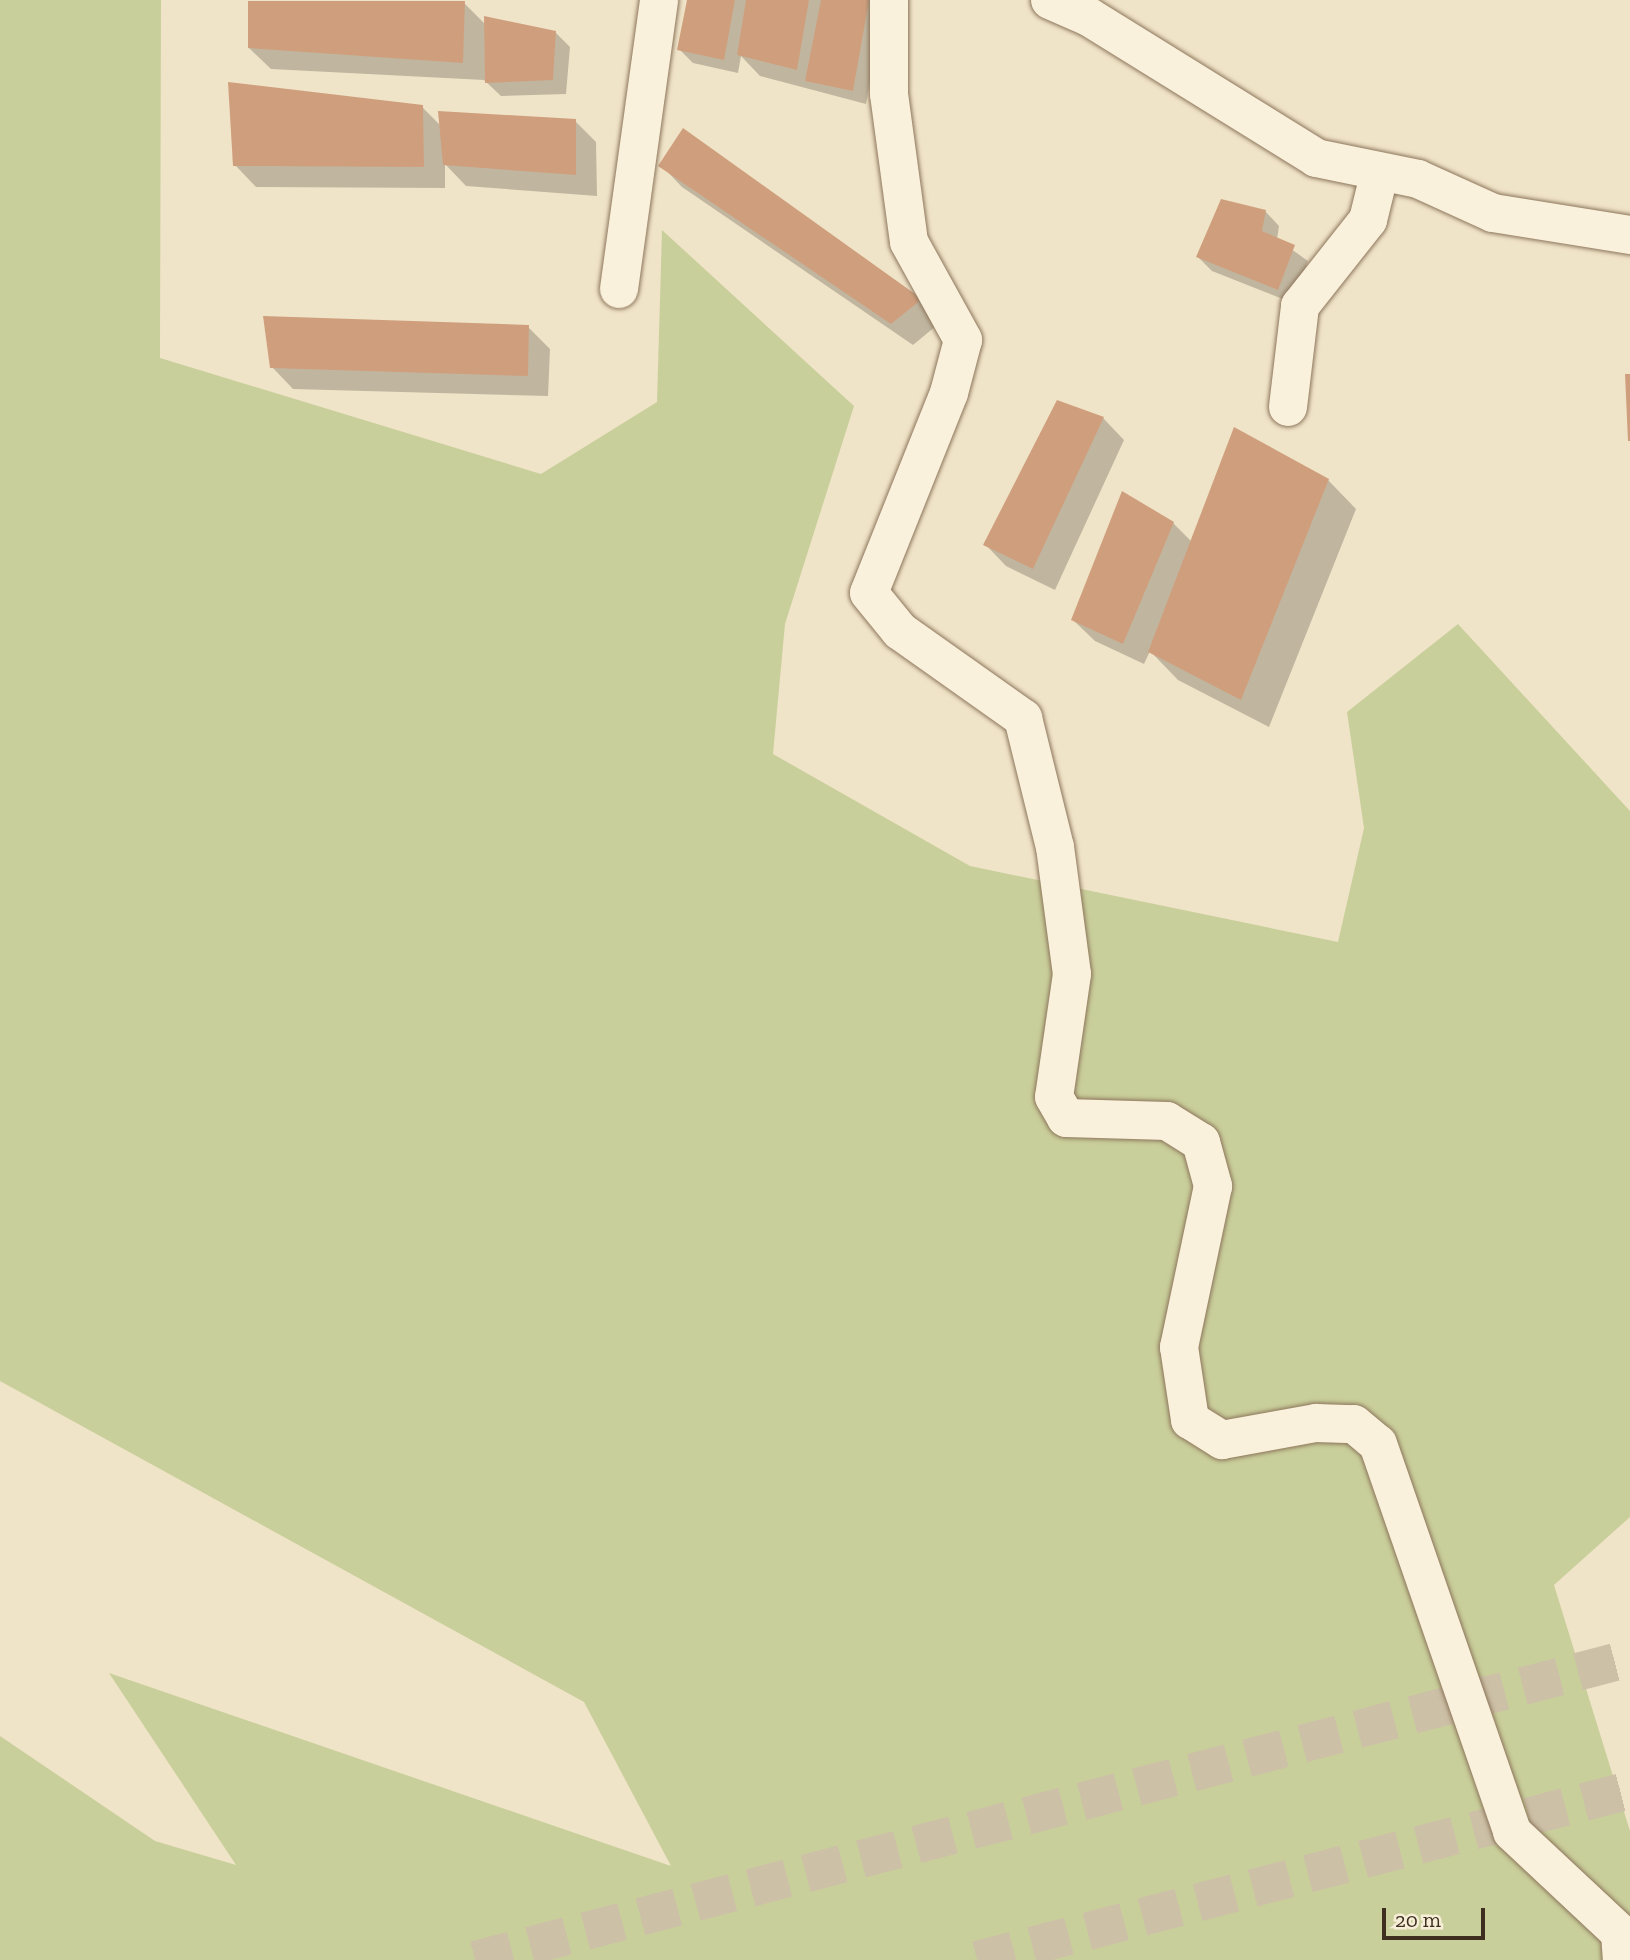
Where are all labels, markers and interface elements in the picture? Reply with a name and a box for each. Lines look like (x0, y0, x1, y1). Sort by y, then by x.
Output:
scale bar (1385, 1894, 1488, 1938)
text: 20 m (1395, 1907, 1441, 1932)

